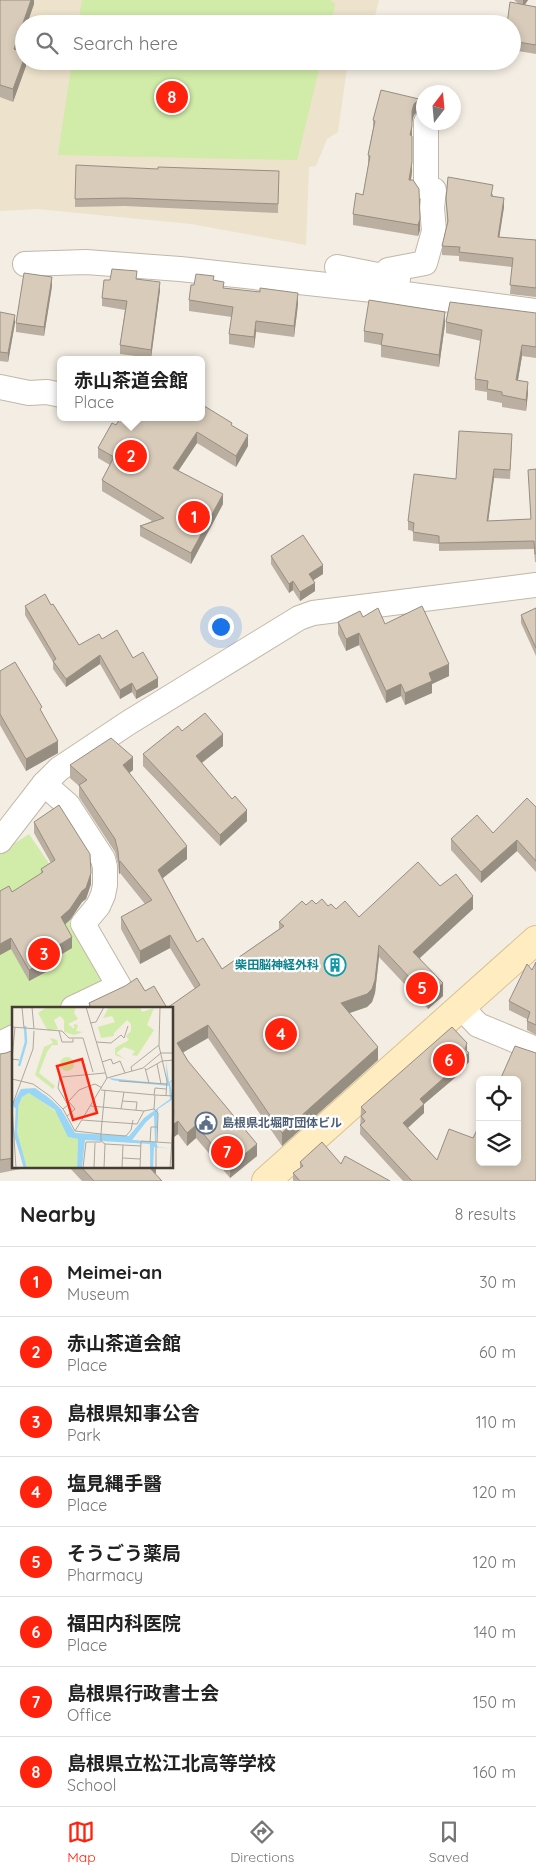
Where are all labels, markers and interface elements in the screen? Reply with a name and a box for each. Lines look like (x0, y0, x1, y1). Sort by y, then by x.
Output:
search box (15, 15, 521, 70)
icon: search (33, 29, 61, 57)
text: Search here (73, 31, 178, 55)
pin: 8 (156, 78, 188, 116)
north arrow (416, 85, 461, 130)
popup (57, 356, 205, 421)
text: 赤山茶道会館 (74, 368, 188, 392)
text: Place (74, 392, 114, 412)
pin: 2 (115, 437, 147, 475)
pin: 1 (178, 498, 210, 536)
your location (208, 614, 234, 640)
pin: 3 (28, 935, 60, 973)
building icon: 柴田脳神経外科 (323, 953, 347, 977)
place label: 柴田脳神経外科 (235, 957, 319, 972)
pin: 5 (406, 969, 438, 1007)
inset map (12, 1007, 174, 1168)
pin: 4 (265, 1015, 297, 1053)
pin: 6 (433, 1041, 465, 1079)
map controls (476, 1076, 521, 1166)
button: locate (476, 1076, 521, 1121)
public building icon: 島根県北堀町団体ビル (194, 1111, 218, 1135)
place label: 島根県北堀町団体ビル (222, 1115, 342, 1130)
button: layers (476, 1121, 521, 1166)
pin: 7 (211, 1133, 243, 1171)
text: Nearby (20, 1201, 96, 1227)
text: 8 results (455, 1204, 516, 1224)
text: Meimei-an (67, 1260, 162, 1284)
text: 1 (33, 1272, 39, 1292)
text: 30 m (479, 1272, 516, 1292)
text: Museum (67, 1284, 130, 1304)
text: 赤山茶道会館 (67, 1331, 181, 1355)
text: 2 (31, 1342, 41, 1362)
text: 60 m (479, 1342, 516, 1362)
text: Place (67, 1355, 107, 1375)
text: 島根県知事公舎 (67, 1401, 200, 1425)
text: 3 (32, 1412, 40, 1432)
text: 110 m (476, 1412, 516, 1432)
text: Park (67, 1425, 101, 1445)
text: 塩見縄手醫 (67, 1471, 162, 1495)
text: 4 (31, 1482, 41, 1502)
text: 120 m (473, 1482, 516, 1502)
text: Place (67, 1495, 107, 1515)
text: そうごう薬局 (67, 1541, 181, 1565)
text: 5 (31, 1552, 41, 1572)
text: 120 m (473, 1552, 516, 1572)
text: Pharmacy (67, 1565, 143, 1585)
text: 福田内科医院 (67, 1611, 181, 1635)
text: 6 (32, 1622, 40, 1642)
text: 140 m (473, 1622, 516, 1642)
text: Place (67, 1635, 107, 1655)
text: 島根県行政書士会 (67, 1681, 219, 1705)
text: 7 (32, 1692, 40, 1712)
text: 150 m (473, 1692, 516, 1712)
text: Office (67, 1705, 112, 1725)
text: 島根県立松江北高等学校 (67, 1751, 276, 1775)
text: 8 (32, 1762, 40, 1782)
text: 160 m (473, 1762, 516, 1782)
text: School (67, 1775, 116, 1795)
tab: Map (67, 1818, 96, 1866)
tab: Directions (230, 1818, 294, 1866)
tab: Saved (429, 1818, 469, 1866)

